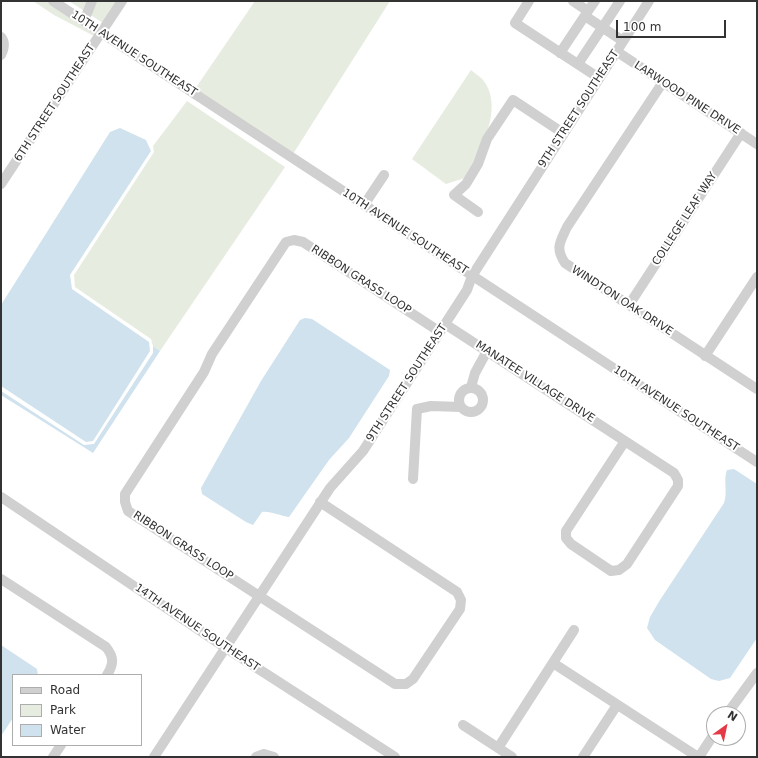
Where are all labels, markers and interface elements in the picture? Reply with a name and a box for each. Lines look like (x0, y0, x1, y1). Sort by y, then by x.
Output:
street label: 10TH AVENUE SOUTHEAST (69, 8, 199, 100)
scale bar (618, 12, 728, 38)
text: 100 m (623, 20, 661, 34)
street label: 6TH STREET SOUTHEAST (12, 42, 98, 164)
street label: 9TH STREET SOUTHEAST (536, 48, 622, 170)
street label: LARWOOD PINE DRIVE (632, 59, 742, 137)
street label: COLLEGE LEAF WAY (650, 170, 720, 268)
street label: 10TH AVENUE SOUTHEAST (340, 186, 470, 278)
street label: RIBBON GRASS LOOP (309, 243, 413, 317)
street label: WINDTON OAK DRIVE (569, 263, 675, 339)
street label: 9TH STREET SOUTHEAST (364, 322, 450, 444)
street label: MANATEE VILLAGE DRIVE (473, 338, 597, 426)
street label: 10TH AVENUE SOUTHEAST (611, 363, 741, 455)
street label: RIBBON GRASS LOOP (131, 509, 235, 583)
street label: 14TH AVENUE SOUTHEAST (132, 581, 262, 675)
legend (12, 674, 142, 746)
text: Road (50, 683, 80, 697)
text: Park (50, 703, 76, 717)
north arrow (706, 706, 746, 746)
text: N (725, 708, 740, 724)
text: Water (50, 723, 85, 737)

